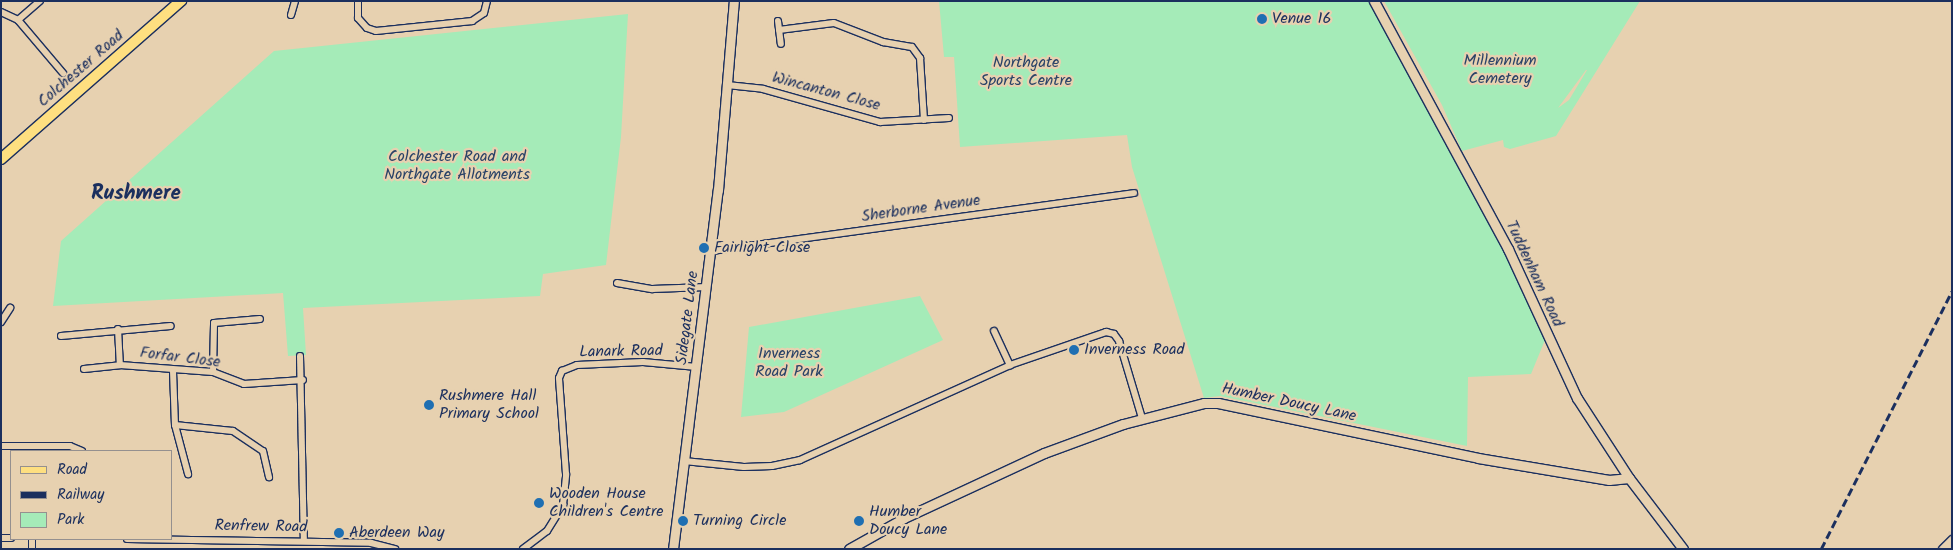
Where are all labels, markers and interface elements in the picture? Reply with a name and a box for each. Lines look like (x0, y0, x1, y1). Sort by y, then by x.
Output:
place label: Venue 16 (1272, 9, 1331, 29)
marker: Venue 16 (1256, 13, 1268, 25)
street label: Colchester Road (34, 26, 128, 112)
park label: Millennium Cemetery (1464, 51, 1536, 89)
park label: Northgate Sports Centre (980, 53, 1072, 91)
street label: Wincanton Close (770, 68, 882, 116)
park label: Colchester Road and Northgate Allotments (384, 147, 530, 185)
district label: Rushmere (91, 181, 181, 207)
street label: Sherborne Avenue (860, 191, 982, 227)
street label: Tuddenham Road (1501, 218, 1567, 330)
place label: Fairlight Close (714, 238, 810, 258)
marker: Fairlight Close (698, 242, 710, 254)
street label: Sidegate Lane (673, 270, 703, 366)
place label: Inverness Road (1084, 340, 1185, 360)
street label: Lanark Road (579, 342, 663, 362)
street label: Forfar Close (139, 344, 221, 372)
park label: Inverness Road Park (755, 344, 823, 382)
marker: Inverness Road (1068, 344, 1080, 356)
street label: Humber Doucy Lane (1220, 379, 1358, 427)
place label: Rushmere Hall Primary School (439, 386, 539, 424)
marker: Rushmere Hall Primary School (423, 399, 435, 411)
legend (10, 450, 172, 540)
text: Road (57, 458, 87, 482)
text: Railway (57, 483, 104, 507)
place label: Wooden House Children's Centre (549, 484, 663, 522)
marker: Wooden House Children's Centre (533, 497, 545, 509)
place label: Humber Doucy Lane (869, 502, 947, 540)
text: Park (57, 508, 84, 532)
place label: Turning Circle (693, 511, 786, 531)
marker: Turning Circle (677, 515, 689, 527)
marker: Humber Doucy Lane (853, 515, 865, 527)
street label: Renfrew Road (214, 517, 308, 537)
place label: Aberdeen Way (349, 523, 444, 543)
marker: Aberdeen Way (333, 527, 345, 539)

